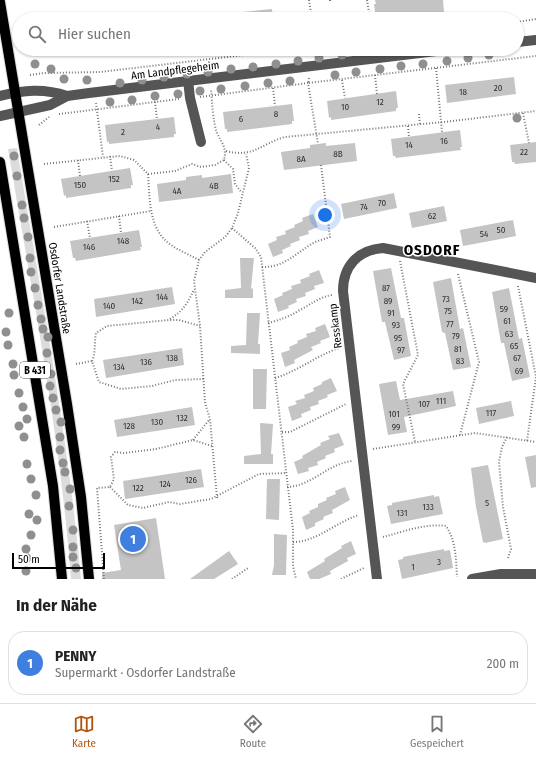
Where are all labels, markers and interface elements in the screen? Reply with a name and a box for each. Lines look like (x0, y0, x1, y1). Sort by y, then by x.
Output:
search box (12, 12, 524, 56)
icon: search (26, 23, 48, 45)
text: Hier suchen (58, 25, 131, 43)
street label: Am Landpflegeheim (130, 59, 220, 82)
house number: 20 (494, 83, 503, 93)
house number: 18 (459, 87, 468, 97)
house number: 12 (376, 97, 384, 107)
house number: 10 (341, 102, 349, 112)
house number: 8 (274, 109, 279, 119)
house number: 6 (239, 114, 244, 124)
house number: 4 (156, 122, 161, 132)
house number: 2 (121, 127, 125, 137)
house number: 16 (440, 136, 449, 146)
house number: 14 (405, 140, 414, 150)
house number: 22 (520, 147, 528, 157)
house number: 8B (333, 149, 343, 159)
house number: 8A (296, 154, 306, 164)
house number: 152 (108, 174, 120, 184)
house number: 150 (74, 180, 86, 190)
house number: 4B (209, 181, 219, 191)
house number: 4A (172, 186, 182, 196)
house number: 70 (378, 198, 386, 208)
house number: 74 (360, 202, 368, 212)
your location (315, 205, 335, 225)
house number: 62 (428, 211, 436, 221)
house number: 50 (497, 225, 506, 235)
house number: 54 (480, 229, 489, 239)
house number: 148 (117, 236, 130, 246)
street label: Osdorfer Landstraße (46, 241, 73, 335)
district label: OSDORF (404, 241, 460, 259)
house number: 146 (83, 242, 96, 252)
house number: 87 (382, 283, 390, 293)
house number: 144 (156, 292, 169, 302)
house number: 73 (442, 294, 450, 304)
house number: 142 (131, 296, 143, 306)
house number: 89 (384, 296, 392, 306)
house number: 140 (103, 301, 116, 311)
street label: Resskamp (326, 303, 345, 349)
house number: 59 (500, 304, 508, 314)
house number: 75 (444, 306, 452, 316)
house number: 91 (387, 308, 395, 318)
house number: 61 (503, 316, 511, 326)
house number: 77 (446, 319, 454, 329)
house number: 93 (392, 320, 400, 330)
house number: 63 (505, 329, 513, 339)
house number: 79 (452, 331, 460, 341)
house number: 95 (394, 333, 402, 343)
house number: 65 (510, 341, 518, 351)
house number: 81 (454, 344, 462, 354)
house number: 97 (397, 345, 405, 355)
house number: 138 (166, 353, 179, 363)
house number: 67 (513, 353, 521, 363)
house number: 83 (456, 356, 464, 366)
house number: 136 (140, 357, 153, 367)
road number: B 431 (20, 362, 50, 378)
house number: 134 (113, 362, 126, 372)
house number: 69 (515, 366, 523, 376)
house number: 111 (436, 396, 446, 406)
house number: 107 (418, 399, 430, 409)
house number: 117 (486, 408, 497, 418)
house number: 101 (388, 409, 400, 419)
house number: 132 (176, 413, 188, 423)
house number: 130 (151, 417, 163, 427)
house number: 128 (123, 421, 135, 431)
house number: 99 (392, 422, 400, 432)
house number: 126 (185, 475, 198, 485)
house number: 124 (159, 479, 171, 489)
house number: 122 (132, 483, 144, 493)
house number: 5 (485, 498, 489, 508)
house number: 133 (422, 502, 434, 512)
house number: 131 (397, 508, 407, 518)
pin: 1 (120, 524, 146, 554)
scale bar (12, 551, 105, 570)
text: 50 m (18, 553, 40, 566)
house number: 3 (437, 557, 441, 567)
house number: 1 (411, 562, 415, 572)
text: In der Nähe (16, 595, 97, 616)
text: PENNY (55, 647, 96, 665)
text: 1 (27, 656, 33, 671)
text: 200 m (487, 656, 519, 671)
text: Supermarkt · Osdorfer Landstraße (55, 665, 236, 680)
tab: Karte (72, 713, 96, 750)
tab: Route (240, 713, 266, 750)
tab: Gespeichert (410, 713, 464, 750)

